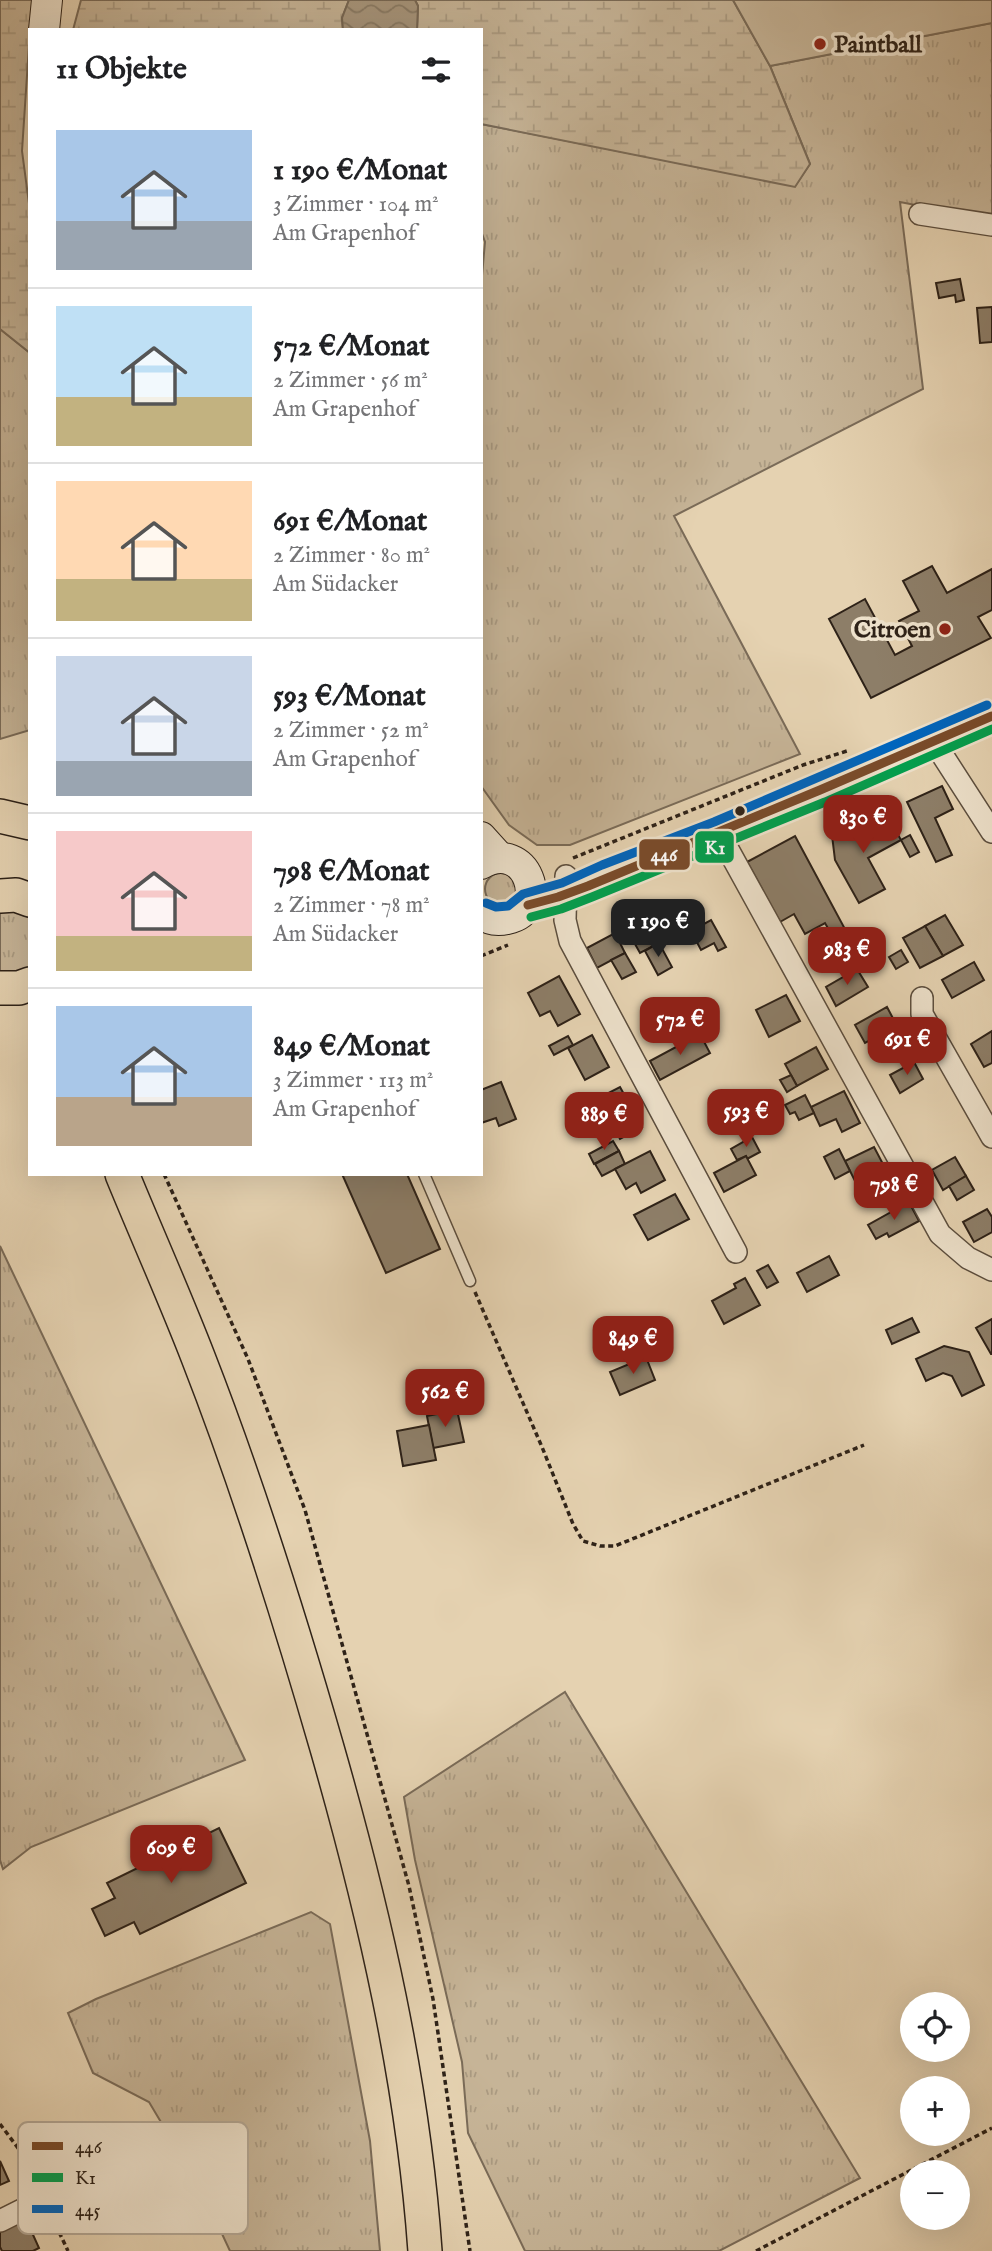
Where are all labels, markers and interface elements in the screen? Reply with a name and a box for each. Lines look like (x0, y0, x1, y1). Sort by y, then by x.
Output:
place label: Paintball (834, 30, 922, 61)
marker: Paintball (812, 36, 828, 52)
text: 11 Objekte (56, 51, 187, 89)
icon: filters (417, 51, 455, 89)
text: 1 190 €/Monat (273, 152, 447, 190)
icon: home (112, 158, 196, 242)
text: 3 Zimmer · 104 m² (273, 190, 439, 219)
text: Am Grapenhof (273, 219, 416, 248)
text: 572 €/Monat (273, 328, 430, 366)
icon: home (112, 334, 196, 418)
text: 2 Zimmer · 56 m² (273, 366, 428, 395)
text: Am Grapenhof (273, 395, 416, 424)
text: 691 €/Monat (273, 503, 427, 541)
icon: home (112, 509, 196, 593)
text: 2 Zimmer · 80 m² (273, 541, 430, 570)
text: Am Südacker (273, 570, 398, 599)
place label: Citroen (854, 615, 931, 646)
marker: Citroen (937, 621, 953, 637)
text: 593 €/Monat (273, 678, 426, 716)
icon: home (112, 684, 196, 768)
text: 2 Zimmer · 52 m² (273, 716, 429, 745)
text: Am Grapenhof (273, 745, 416, 774)
pin: 830 € (814, 796, 912, 855)
text: 830 € (839, 803, 887, 832)
unlabelled marker (733, 804, 747, 818)
line badge: K1 (694, 830, 735, 864)
text: K1 (705, 837, 725, 861)
line badge: 446 (638, 838, 691, 871)
text: 446 (651, 844, 678, 868)
text: 798 €/Monat (273, 853, 429, 891)
icon: home (112, 859, 196, 943)
text: 2 Zimmer · 78 m² (273, 891, 430, 920)
pin: 1 190 € (593, 900, 723, 959)
text: 1 190 € (627, 907, 689, 936)
text: Am Südacker (273, 920, 398, 949)
pin: 983 € (798, 928, 896, 987)
text: 983 € (824, 935, 870, 964)
pin: 572 € (631, 998, 729, 1057)
text: 572 € (656, 1005, 704, 1034)
pin: 691 € (858, 1018, 956, 1077)
text: 691 € (884, 1025, 930, 1054)
text: 849 €/Monat (273, 1028, 430, 1066)
icon: home (112, 1034, 196, 1118)
text: 3 Zimmer · 113 m² (273, 1066, 433, 1095)
pin: 593 € (697, 1090, 795, 1149)
pin: 889 € (555, 1092, 653, 1152)
text: Am Grapenhof (273, 1095, 416, 1124)
text: 593 € (723, 1097, 769, 1126)
text: 889 € (581, 1100, 627, 1129)
pin: 798 € (845, 1162, 943, 1222)
text: 798 € (870, 1170, 918, 1199)
pin: 849 € (584, 1316, 682, 1376)
text: 849 € (609, 1324, 657, 1353)
pin: 562 € (396, 1370, 494, 1429)
text: 562 € (421, 1377, 469, 1406)
pin: 609 € (122, 1826, 220, 1885)
text: 609 € (146, 1833, 196, 1862)
map controls (900, 1992, 970, 2230)
button: locate (900, 1992, 970, 2062)
button: + (900, 2076, 970, 2146)
legend (18, 2122, 248, 2234)
text: 446 (75, 2136, 103, 2160)
button: − (900, 2160, 970, 2230)
text: K1 (75, 2167, 96, 2191)
text: 445 (75, 2199, 101, 2223)

